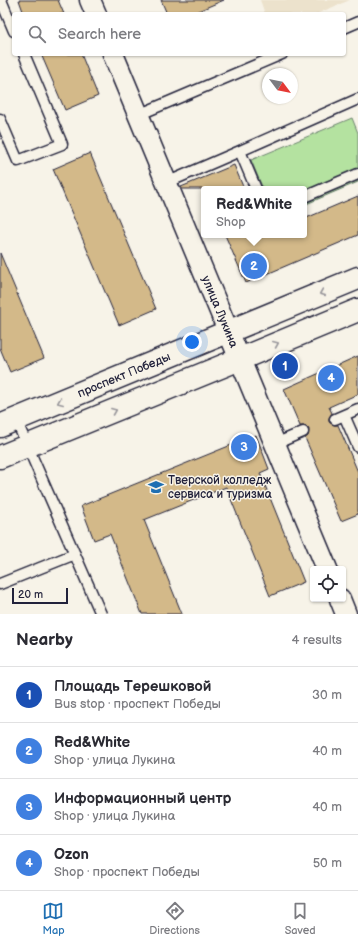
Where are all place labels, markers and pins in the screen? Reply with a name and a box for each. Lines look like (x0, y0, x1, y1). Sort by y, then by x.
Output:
pin: 2 (241, 251, 267, 281)
pin: 1 (272, 351, 298, 381)
pin: 4 (318, 363, 344, 393)
pin: 3 (231, 432, 257, 462)
place label: Тверской колледж сервиса и туризма (168, 473, 272, 502)
school or university icon: Тверской колледж сервиса и туризма (147, 478, 165, 496)

